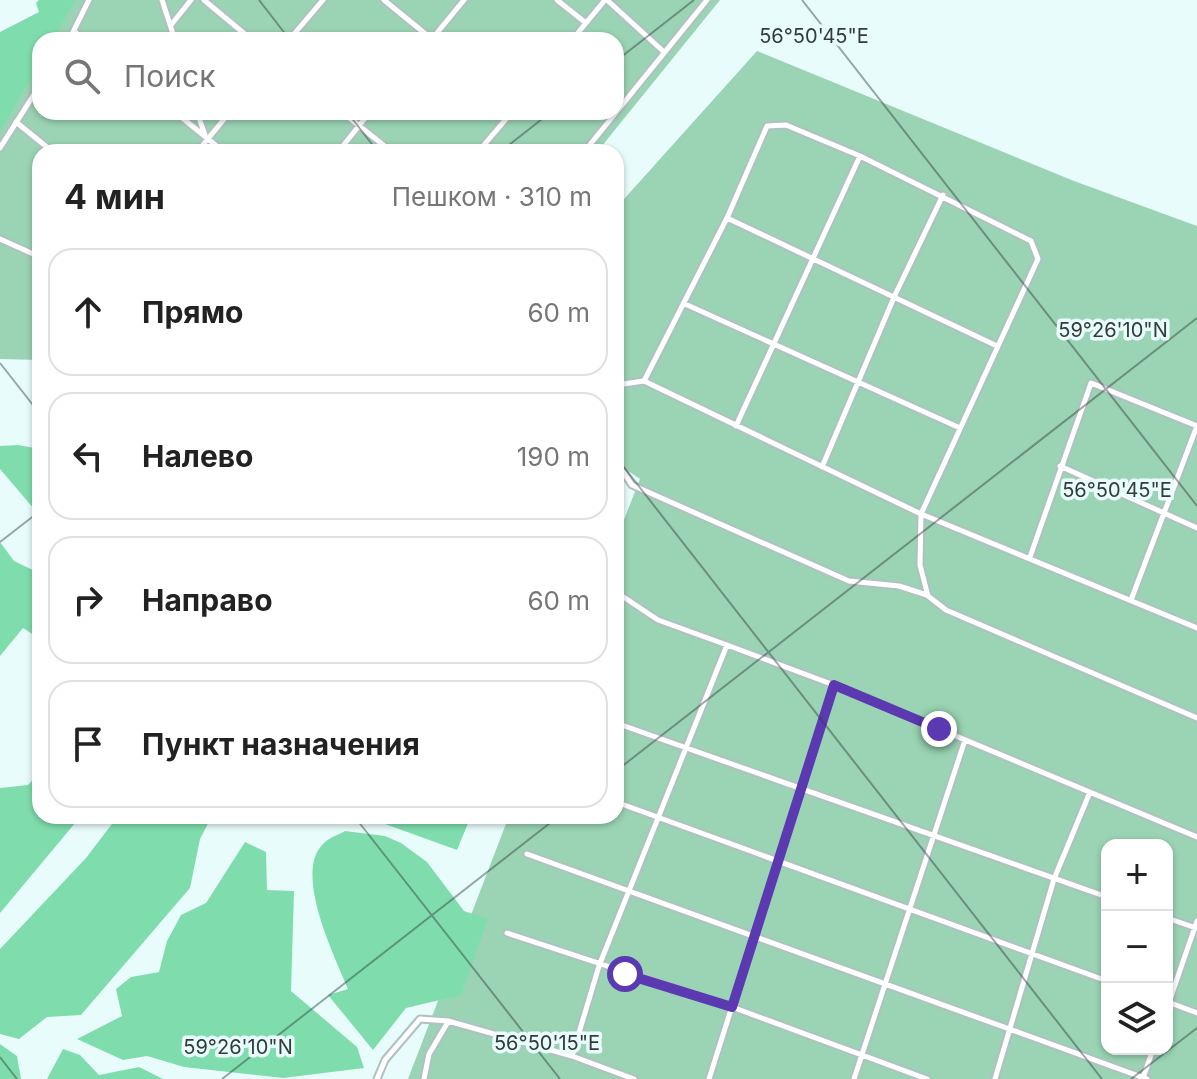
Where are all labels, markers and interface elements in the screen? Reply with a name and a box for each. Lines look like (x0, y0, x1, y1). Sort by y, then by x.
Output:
text: 56°50'45"E (759, 24, 869, 48)
search box (32, 32, 624, 120)
icon: search (60, 54, 104, 98)
text: Поиск (124, 58, 215, 94)
text: 4 мин (64, 176, 165, 217)
text: Пешком · 310 m (392, 181, 592, 212)
icon: ahead (66, 290, 110, 334)
text: Прямо (142, 294, 243, 330)
text: 60 m (527, 297, 590, 328)
text: 59°26'10"N (1058, 318, 1168, 342)
icon: left (66, 434, 110, 478)
text: Налево (142, 438, 254, 474)
text: 190 m (517, 441, 590, 472)
text: 56°50'45"E (1062, 478, 1172, 502)
icon: right (66, 578, 110, 622)
text: Направо (142, 582, 273, 618)
text: 60 m (527, 585, 590, 616)
route end (921, 711, 957, 747)
icon: arrive (66, 722, 110, 766)
text: Пункт назначения (142, 726, 420, 762)
map controls (1101, 839, 1173, 1055)
button: + (1101, 839, 1173, 911)
button: − (1101, 911, 1173, 983)
route start (607, 956, 643, 992)
button: layers (1101, 983, 1173, 1055)
text: 56°50'15"E (494, 1031, 600, 1055)
text: 59°26'10"N (183, 1035, 293, 1059)

